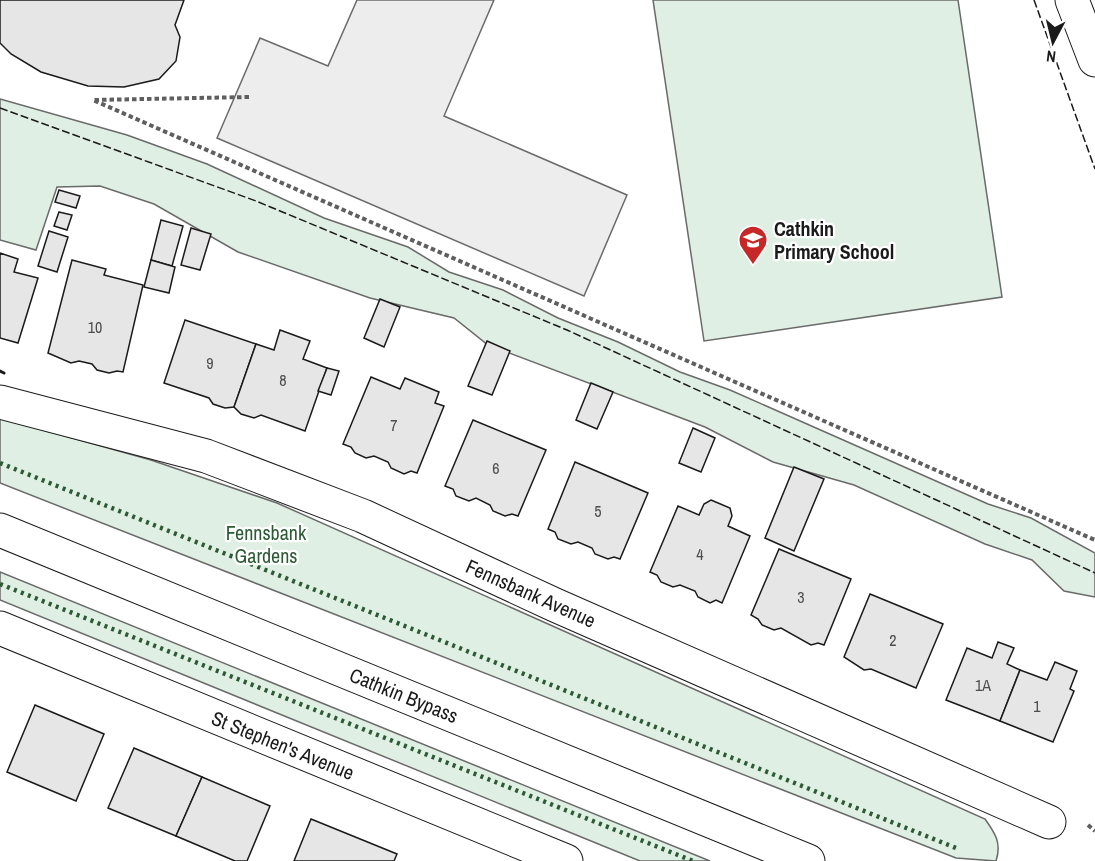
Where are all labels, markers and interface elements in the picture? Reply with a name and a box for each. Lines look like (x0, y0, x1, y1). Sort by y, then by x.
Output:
north arrow (1023, 12, 1083, 72)
text: N (1045, 45, 1057, 68)
place label: Cathkin Primary School (774, 215, 894, 265)
school or university icon: Cathkin Primary School (737, 224, 769, 266)
house number: 10 (88, 316, 102, 338)
house number: 9 (206, 352, 214, 374)
house number: 8 (279, 369, 287, 391)
house number: 7 (390, 414, 398, 436)
house number: 6 (492, 457, 500, 479)
house number: 5 (594, 500, 602, 522)
park label: Fennsbank Gardens (226, 519, 307, 569)
house number: 4 (696, 543, 704, 565)
street label: Fennsbank Avenue (462, 552, 600, 634)
house number: 3 (797, 586, 805, 608)
house number: 2 (889, 629, 897, 651)
street label: Cathkin Bypass (346, 661, 462, 729)
house number: 1A (975, 674, 991, 696)
house number: 1 (1033, 695, 1041, 717)
street label: St Stephen's Avenue (208, 704, 358, 786)

